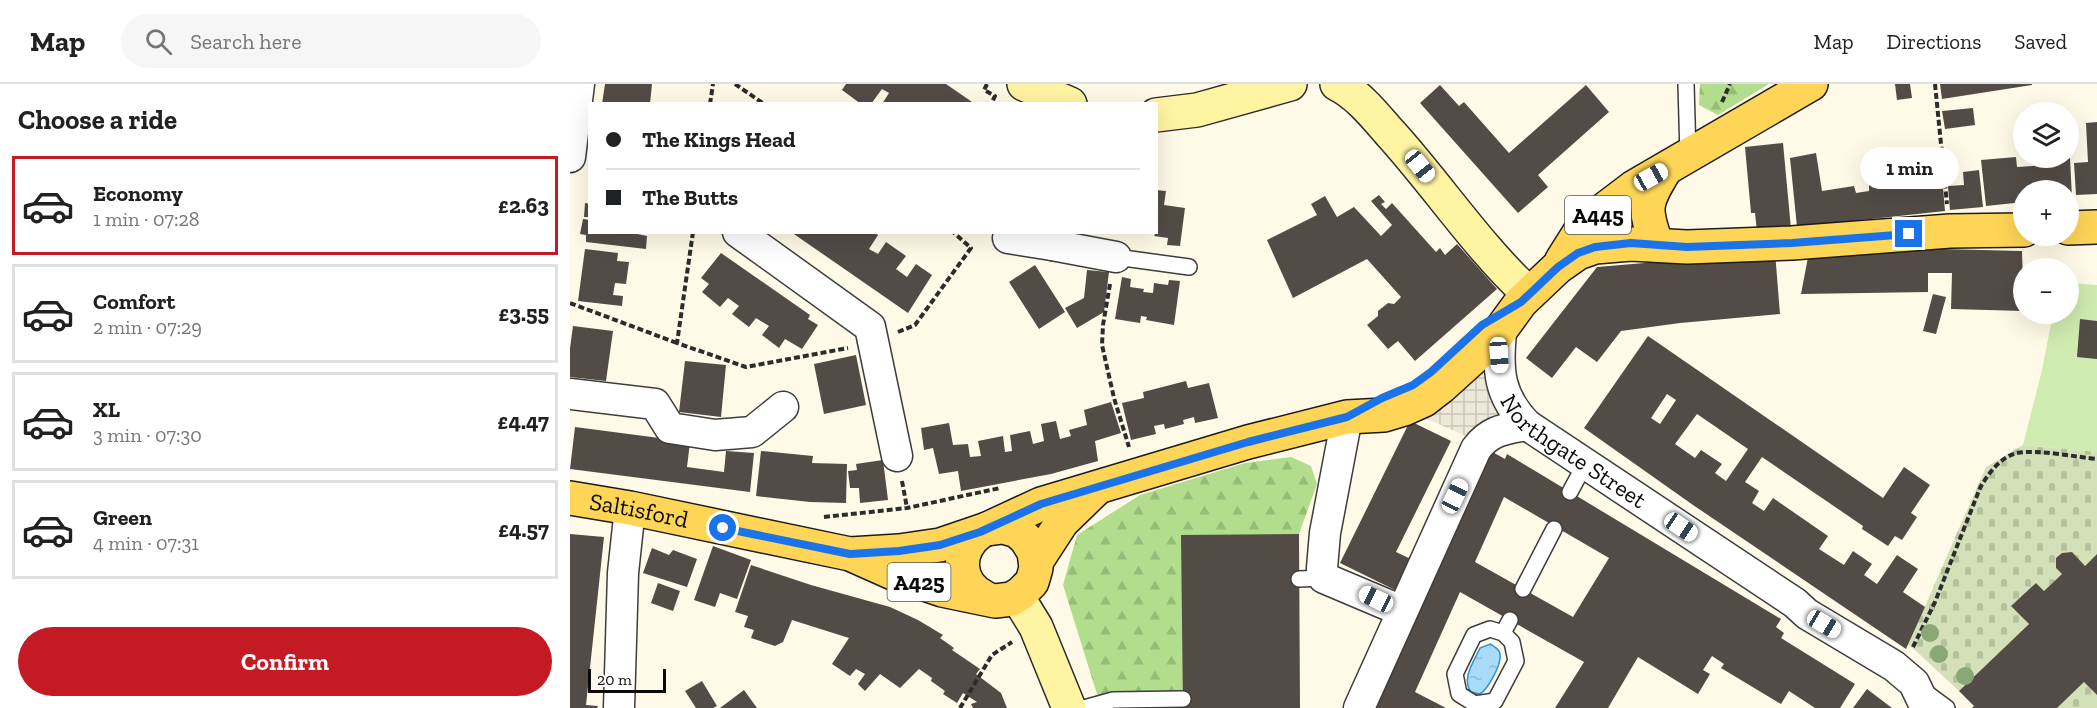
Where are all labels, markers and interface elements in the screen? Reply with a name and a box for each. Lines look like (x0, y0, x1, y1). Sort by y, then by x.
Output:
search box (121, 14, 541, 68)
text: Map (30, 25, 85, 58)
icon: search (142, 25, 175, 58)
text: Search here (190, 28, 302, 55)
text: Map (1814, 29, 1854, 54)
text: Directions (1887, 29, 1981, 54)
text: Saved (2014, 29, 2067, 54)
map controls (2013, 102, 2079, 324)
button: layers (2013, 102, 2079, 168)
text: Choose a ride (18, 104, 177, 136)
text: The Kings Head (642, 126, 796, 153)
car (1402, 146, 1438, 186)
callout: 1 min (1860, 147, 1958, 189)
text: 1 min (1886, 156, 1933, 180)
car (1631, 160, 1671, 194)
icon: car (21, 179, 75, 233)
text: Economy (93, 180, 183, 207)
button: + (2013, 180, 2079, 246)
text: The Butts (642, 184, 738, 211)
text: £2.63 (498, 192, 549, 219)
road number: A445 (1565, 196, 1631, 234)
text: 1 min · 07:28 (93, 207, 200, 231)
route end (1895, 220, 1922, 247)
button: − (2013, 258, 2079, 324)
icon: car (21, 287, 75, 341)
text: Comfort (93, 288, 175, 315)
text: £3.55 (498, 300, 549, 327)
text: 2 min · 07:29 (93, 315, 202, 339)
car (1489, 336, 1509, 374)
street label: Northgate Street (1494, 389, 1652, 514)
icon: car (21, 395, 75, 449)
text: XL (93, 396, 120, 423)
text: £4.47 (498, 408, 549, 435)
text: 3 min · 07:30 (93, 423, 202, 447)
car (1439, 476, 1471, 516)
street label: Saltisford (587, 486, 691, 534)
icon: car (21, 503, 75, 557)
text: Green (93, 504, 152, 531)
car (1661, 509, 1701, 545)
route start (709, 514, 736, 541)
text: £4.57 (498, 516, 549, 543)
text: 4 min · 07:31 (93, 531, 199, 555)
road number: A425 (888, 563, 950, 601)
car (1356, 583, 1396, 615)
car (1804, 607, 1844, 641)
button: Confirm (18, 627, 552, 696)
scale bar (588, 666, 666, 694)
text: 20 m (597, 670, 632, 689)

